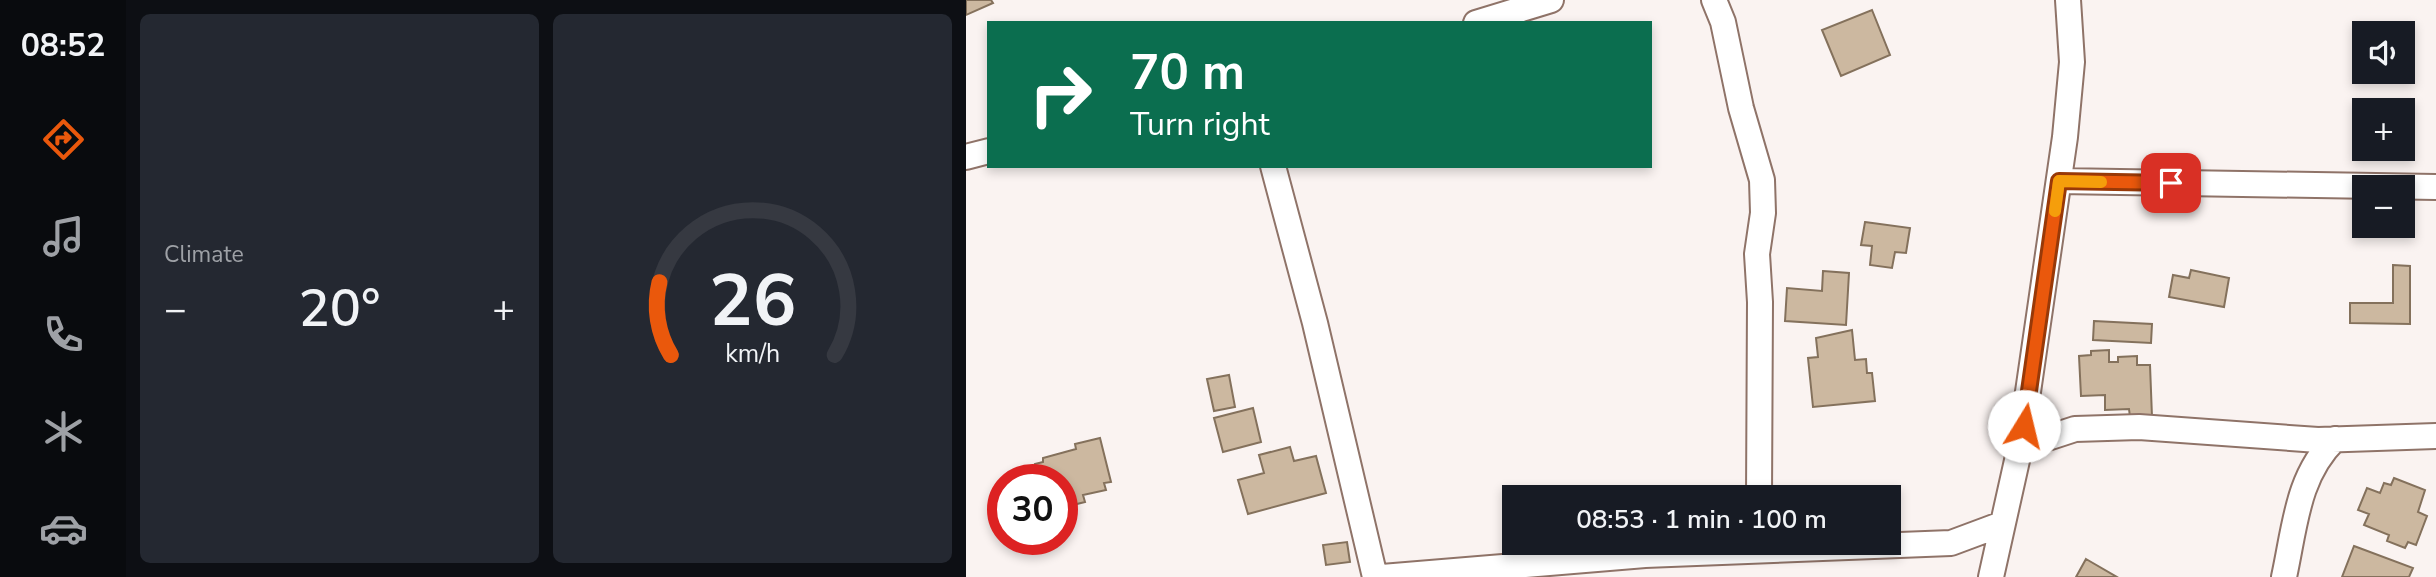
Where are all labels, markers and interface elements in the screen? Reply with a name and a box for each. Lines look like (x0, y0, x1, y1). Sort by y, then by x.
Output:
map controls (2352, 21, 2415, 238)
button: sound (2352, 21, 2415, 84)
text: 08:52 (21, 24, 105, 67)
text: 70 m (1130, 39, 1245, 106)
icon: right (1015, 49, 1106, 140)
button: + (2352, 98, 2415, 161)
text: Turn right (1130, 103, 1270, 146)
icon: directions (39, 115, 88, 164)
pin (2141, 153, 2201, 213)
icon: arrive (2152, 164, 2190, 202)
button: − (2352, 175, 2415, 238)
icon: music (39, 212, 88, 261)
text: Climate (164, 239, 244, 270)
text: 26 (709, 251, 796, 351)
text: 20° (299, 273, 380, 344)
text: − (164, 284, 187, 335)
text: + (492, 284, 515, 335)
icon: phone (39, 310, 88, 359)
text: km/h (725, 336, 780, 370)
position arrow (1987, 389, 2061, 463)
icon: climate (39, 407, 88, 456)
speed limit sign: 30 (987, 464, 1078, 555)
text: 08:53 · 1 min · 100 m (1576, 502, 1827, 537)
icon: car (39, 504, 88, 553)

